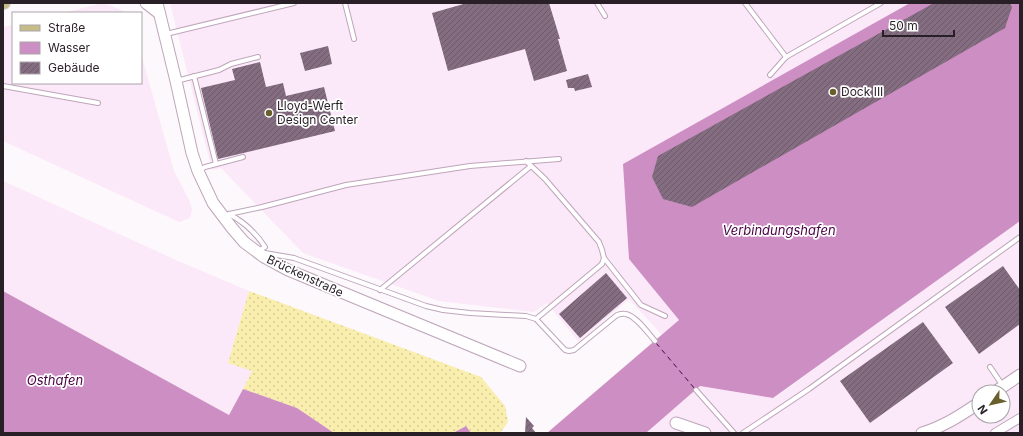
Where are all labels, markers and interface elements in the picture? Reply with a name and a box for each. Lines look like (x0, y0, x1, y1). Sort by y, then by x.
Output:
legend (12, 12, 142, 84)
scale bar (883, 12, 954, 38)
text: 50 m (889, 18, 918, 33)
text: Straße (48, 20, 85, 35)
text: Wasser (48, 40, 91, 55)
text: Gebäude (48, 60, 100, 75)
place label: Dock III (841, 84, 883, 99)
marker: Dock III (828, 87, 838, 97)
place label: Lloyd-Werft Design Center (277, 98, 358, 127)
marker: Lloyd-Werft Design Center (264, 108, 274, 118)
water label: Verbindungshafen (722, 222, 836, 238)
street label: Brückenstraße (265, 251, 346, 300)
water label: Osthafen (27, 372, 83, 388)
north arrow (971, 384, 1011, 424)
text: N (975, 402, 991, 417)

